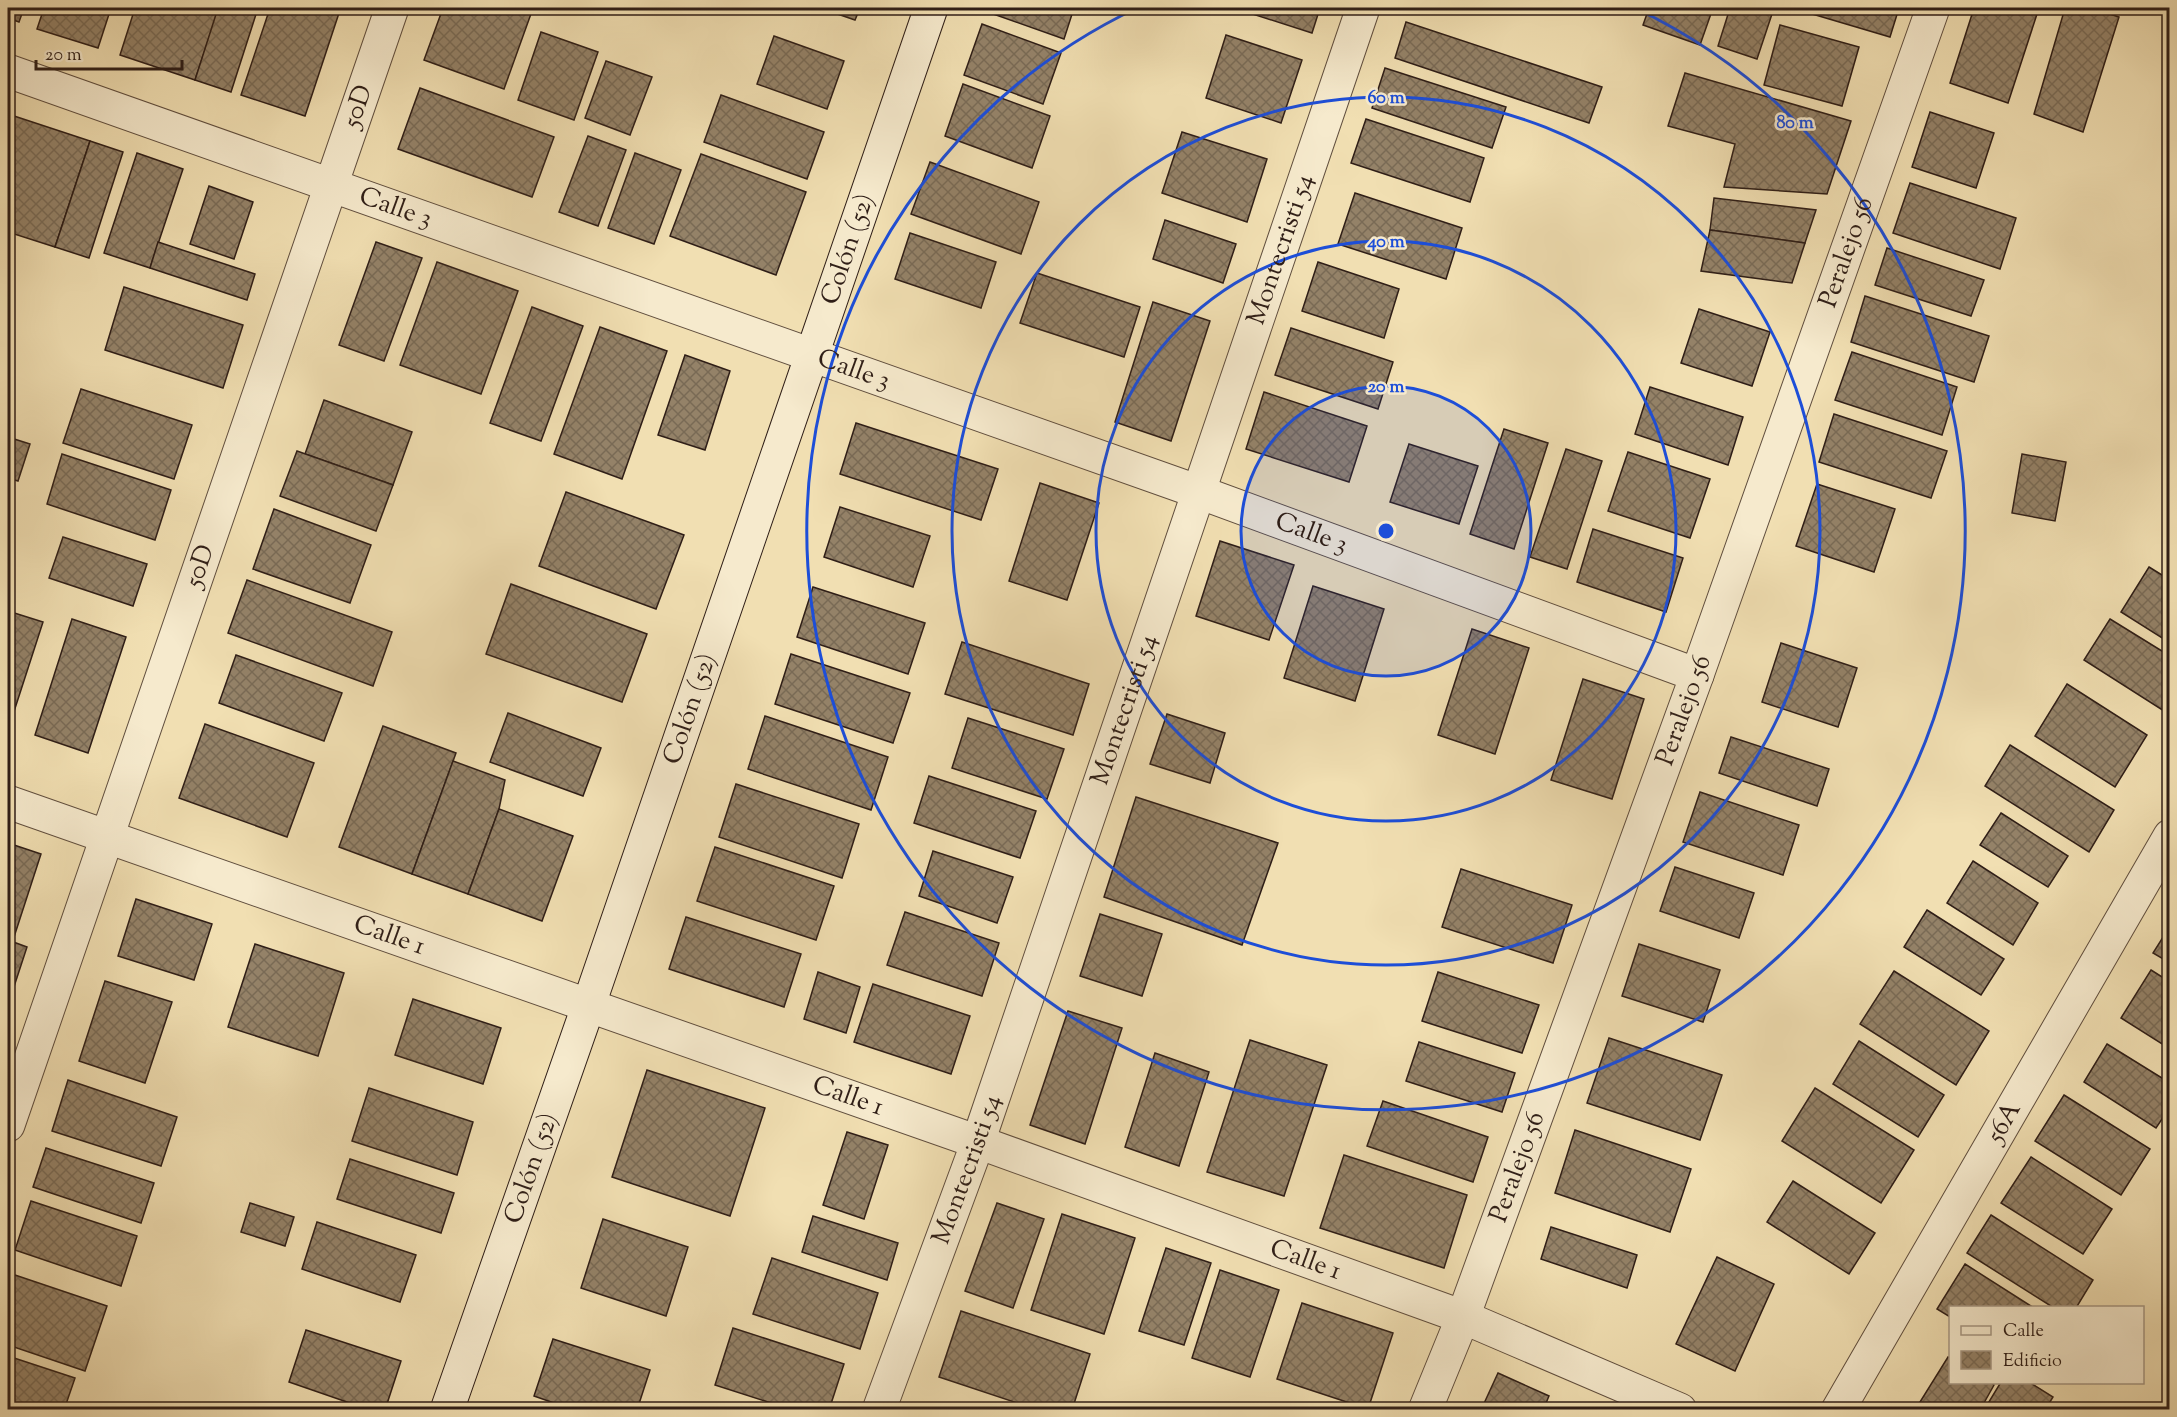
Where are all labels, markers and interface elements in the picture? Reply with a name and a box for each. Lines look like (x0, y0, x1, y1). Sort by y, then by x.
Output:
scale bar (36, 33, 182, 71)
text: 20 m (45, 43, 82, 69)
street label: 50D (333, 80, 383, 135)
text: 60 m (1367, 86, 1405, 112)
text: 80 m (1776, 111, 1814, 137)
street label: Montecristi 54 (1238, 169, 1324, 330)
street label: Calle 3 (354, 178, 437, 238)
street label: Colón (52) (812, 189, 884, 310)
street label: Peralejo 56 (1810, 192, 1883, 313)
text: 40 m (1366, 230, 1405, 256)
street label: Calle 3 (812, 340, 895, 400)
text: 20 m (1368, 375, 1404, 401)
street label: Calle 3 (1270, 503, 1353, 564)
centre of rings (1376, 521, 1396, 541)
street label: 50D (175, 540, 225, 594)
street label: Montecristi 54 (1082, 630, 1167, 790)
street label: Colón (52) (654, 649, 726, 769)
street label: Peralejo 56 (1647, 650, 1721, 771)
street label: Calle 1 (349, 906, 430, 965)
street label: Calle 1 (807, 1067, 889, 1126)
street label: Montecristi 54 (923, 1090, 1011, 1250)
street label: 56A (1977, 1095, 2031, 1152)
street label: Peralejo 56 (1481, 1107, 1555, 1228)
street label: Colón (52) (495, 1108, 568, 1229)
street label: Calle 1 (1265, 1230, 1346, 1290)
legend (1949, 1306, 2144, 1384)
text: Calle (2003, 1319, 2044, 1345)
text: Edificio (2003, 1349, 2062, 1375)

